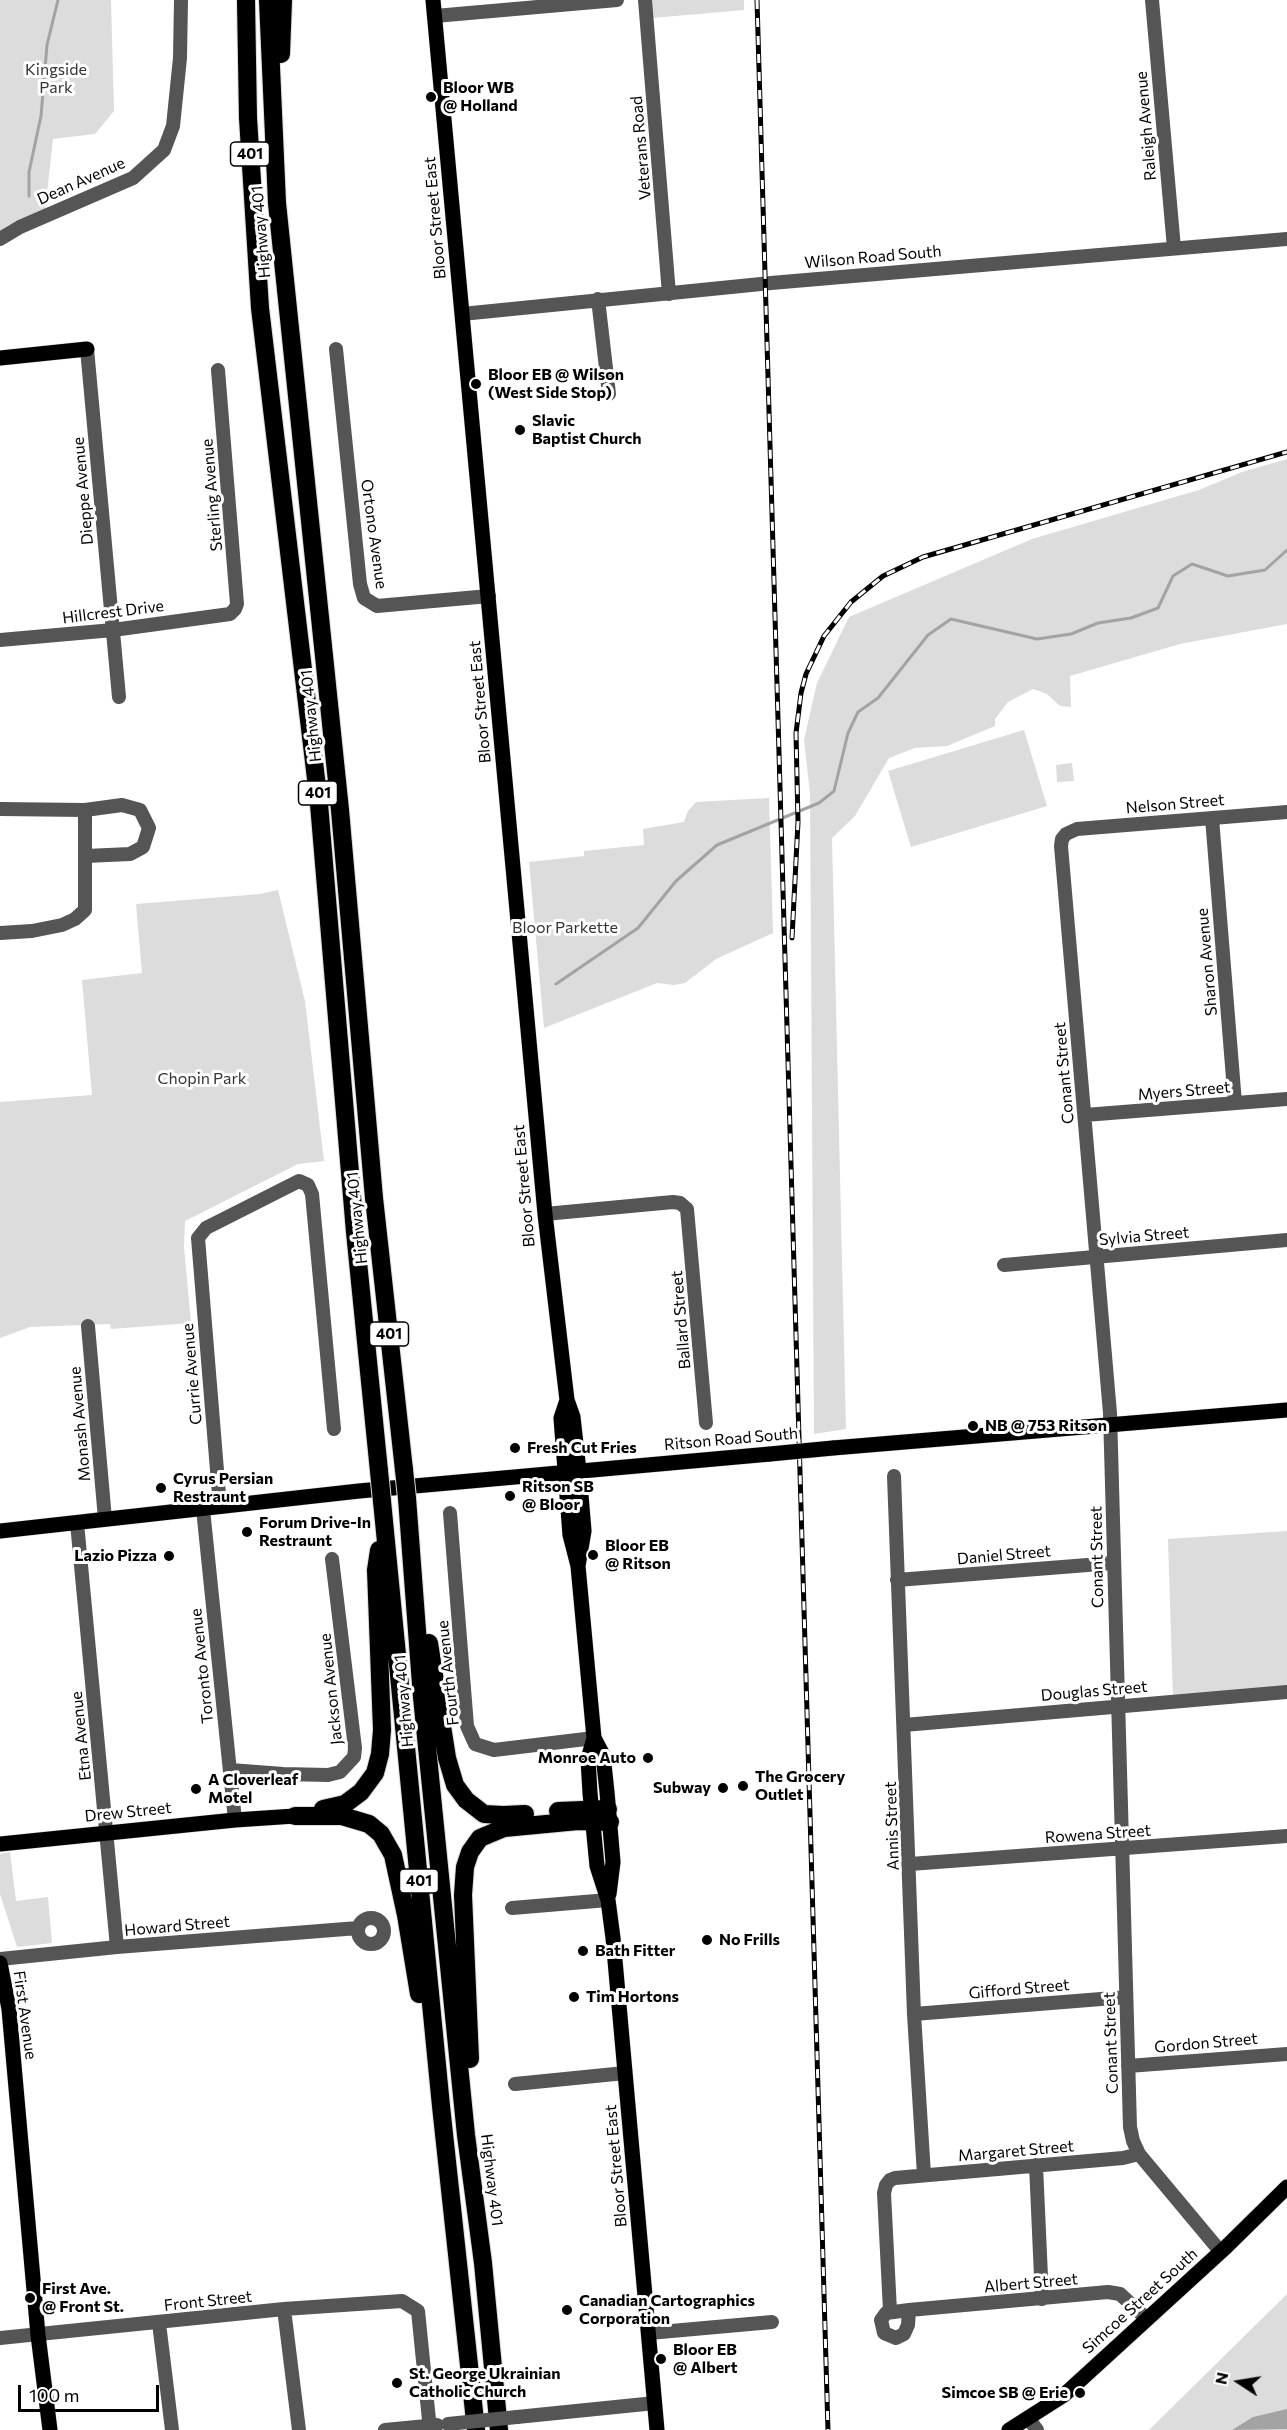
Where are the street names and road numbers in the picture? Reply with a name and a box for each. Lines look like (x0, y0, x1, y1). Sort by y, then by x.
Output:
street label: Raleigh Avenue (1132, 70, 1160, 182)
street label: Veterans Road (627, 95, 655, 201)
road number: 401 (230, 142, 270, 166)
street label: Dean Avenue (34, 153, 128, 209)
street label: Bloor Street East (420, 156, 450, 280)
street label: Highway 401 (247, 185, 275, 279)
street label: Wilson Road South (804, 241, 942, 273)
street label: Dieppe Avenue (69, 436, 97, 546)
street label: Sterling Avenue (198, 438, 226, 552)
street label: Ortono Avenue (357, 478, 391, 590)
street label: Hillcrest Drive (61, 596, 165, 628)
street label: Bloor Street East (465, 640, 495, 764)
street label: Highway 401 (297, 669, 325, 763)
road number: 401 (298, 781, 338, 805)
street label: Nelson Street (1125, 790, 1225, 818)
street label: Sharon Avenue (1193, 907, 1221, 1017)
street label: Conant Street (1050, 1021, 1078, 1125)
street label: Myers Street (1137, 1077, 1231, 1105)
street label: Bloor Street East (509, 1124, 539, 1248)
street label: Highway 401 (343, 1171, 371, 1265)
street label: Sylvia Street (1098, 1222, 1190, 1250)
street label: Ballard Street (667, 1270, 695, 1370)
road number: 401 (370, 1322, 408, 1346)
street label: Currie Avenue (178, 1323, 206, 1425)
street label: Monash Avenue (65, 1366, 95, 1482)
street label: Ritson Road South (663, 1424, 799, 1454)
street label: Conant Street (1087, 1506, 1107, 1608)
street label: Daniel Street (956, 1541, 1052, 1569)
street label: Toronto Avenue (186, 1607, 218, 1725)
street label: Fourth Avenue (433, 1619, 463, 1727)
street label: Jackson Avenue (316, 1632, 346, 1746)
street label: Highway 401 (390, 1654, 418, 1748)
street label: Douglas Street (1040, 1677, 1148, 1705)
street label: Etna Avenue (67, 1690, 95, 1782)
street label: Annis Street (881, 1781, 903, 1871)
street label: Drew Street (84, 1798, 172, 1826)
street label: Rowena Street (1044, 1821, 1152, 1847)
road number: 401 (400, 1869, 438, 1893)
street label: Howard Street (123, 1912, 231, 1940)
street label: First Avenue (9, 1969, 41, 2061)
street label: Gifford Street (968, 1975, 1070, 2003)
street label: Conant Street (1100, 1992, 1122, 2094)
street label: Gordon Street (1154, 2029, 1258, 2057)
street label: Bloor Street East (601, 2104, 631, 2228)
street label: Highway 401 (477, 2133, 507, 2227)
street label: Margaret Street (957, 2136, 1075, 2166)
street label: Simcoe Street South (1078, 2244, 1202, 2358)
street label: Albert Street (983, 2269, 1079, 2297)
street label: Front Street (163, 2287, 253, 2315)

